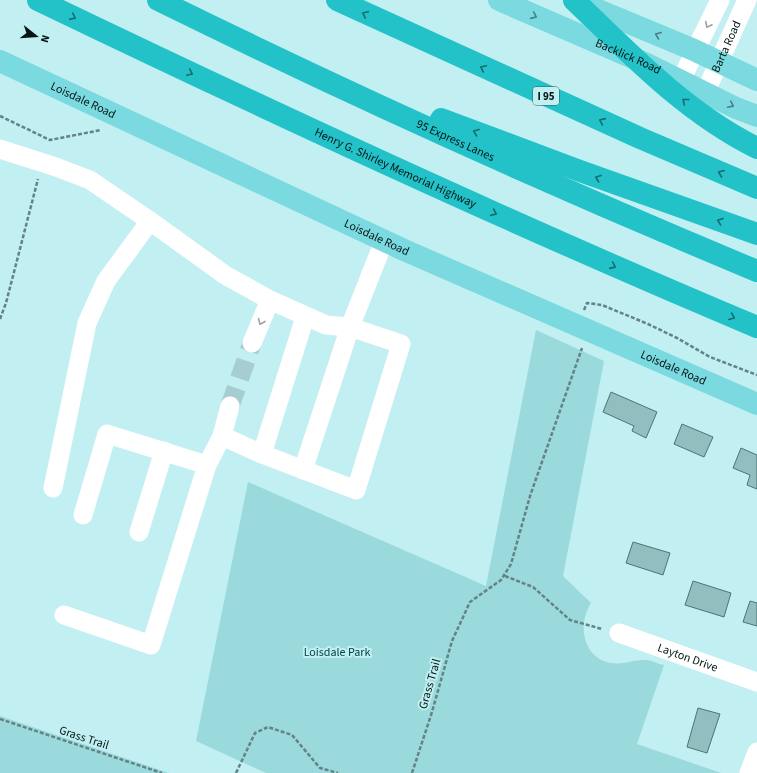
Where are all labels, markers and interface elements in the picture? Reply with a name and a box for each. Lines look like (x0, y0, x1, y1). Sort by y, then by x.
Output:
one-way arrow (362, 11, 369, 19)
one-way arrow (531, 11, 538, 19)
one-way arrow (68, 12, 76, 20)
north arrow (16, 16, 56, 56)
street label: Barta Road (707, 18, 745, 75)
one-way arrow (705, 21, 712, 28)
one-way arrow (655, 32, 663, 40)
text: N (37, 33, 53, 44)
street label: Backlick Road (593, 34, 664, 78)
one-way arrow (480, 65, 488, 73)
one-way arrow (186, 68, 193, 76)
street label: Loisdale Road (48, 77, 119, 123)
road number: I 95 (533, 87, 559, 105)
one-way arrow (683, 99, 690, 106)
one-way arrow (726, 100, 734, 108)
street label: 95 Express Lanes (414, 115, 497, 165)
one-way arrow (598, 118, 606, 126)
street label: Henry G. Shirley Memorial Highway (312, 124, 480, 212)
one-way arrow (473, 128, 480, 136)
one-way arrow (718, 170, 726, 178)
one-way arrow (594, 174, 601, 182)
one-way arrow (490, 208, 497, 216)
street label: Loisdale Road (341, 215, 412, 260)
one-way arrow (717, 218, 724, 226)
one-way arrow (608, 261, 616, 269)
one-way arrow (729, 312, 736, 320)
one-way arrow (257, 318, 265, 325)
street label: Loisdale Road (638, 346, 709, 389)
street label: Layton Drive (655, 639, 720, 676)
park label: Loisdale Park (304, 644, 370, 661)
street label: Grass Trail (415, 657, 445, 711)
street label: Grass Trail (57, 722, 111, 754)

